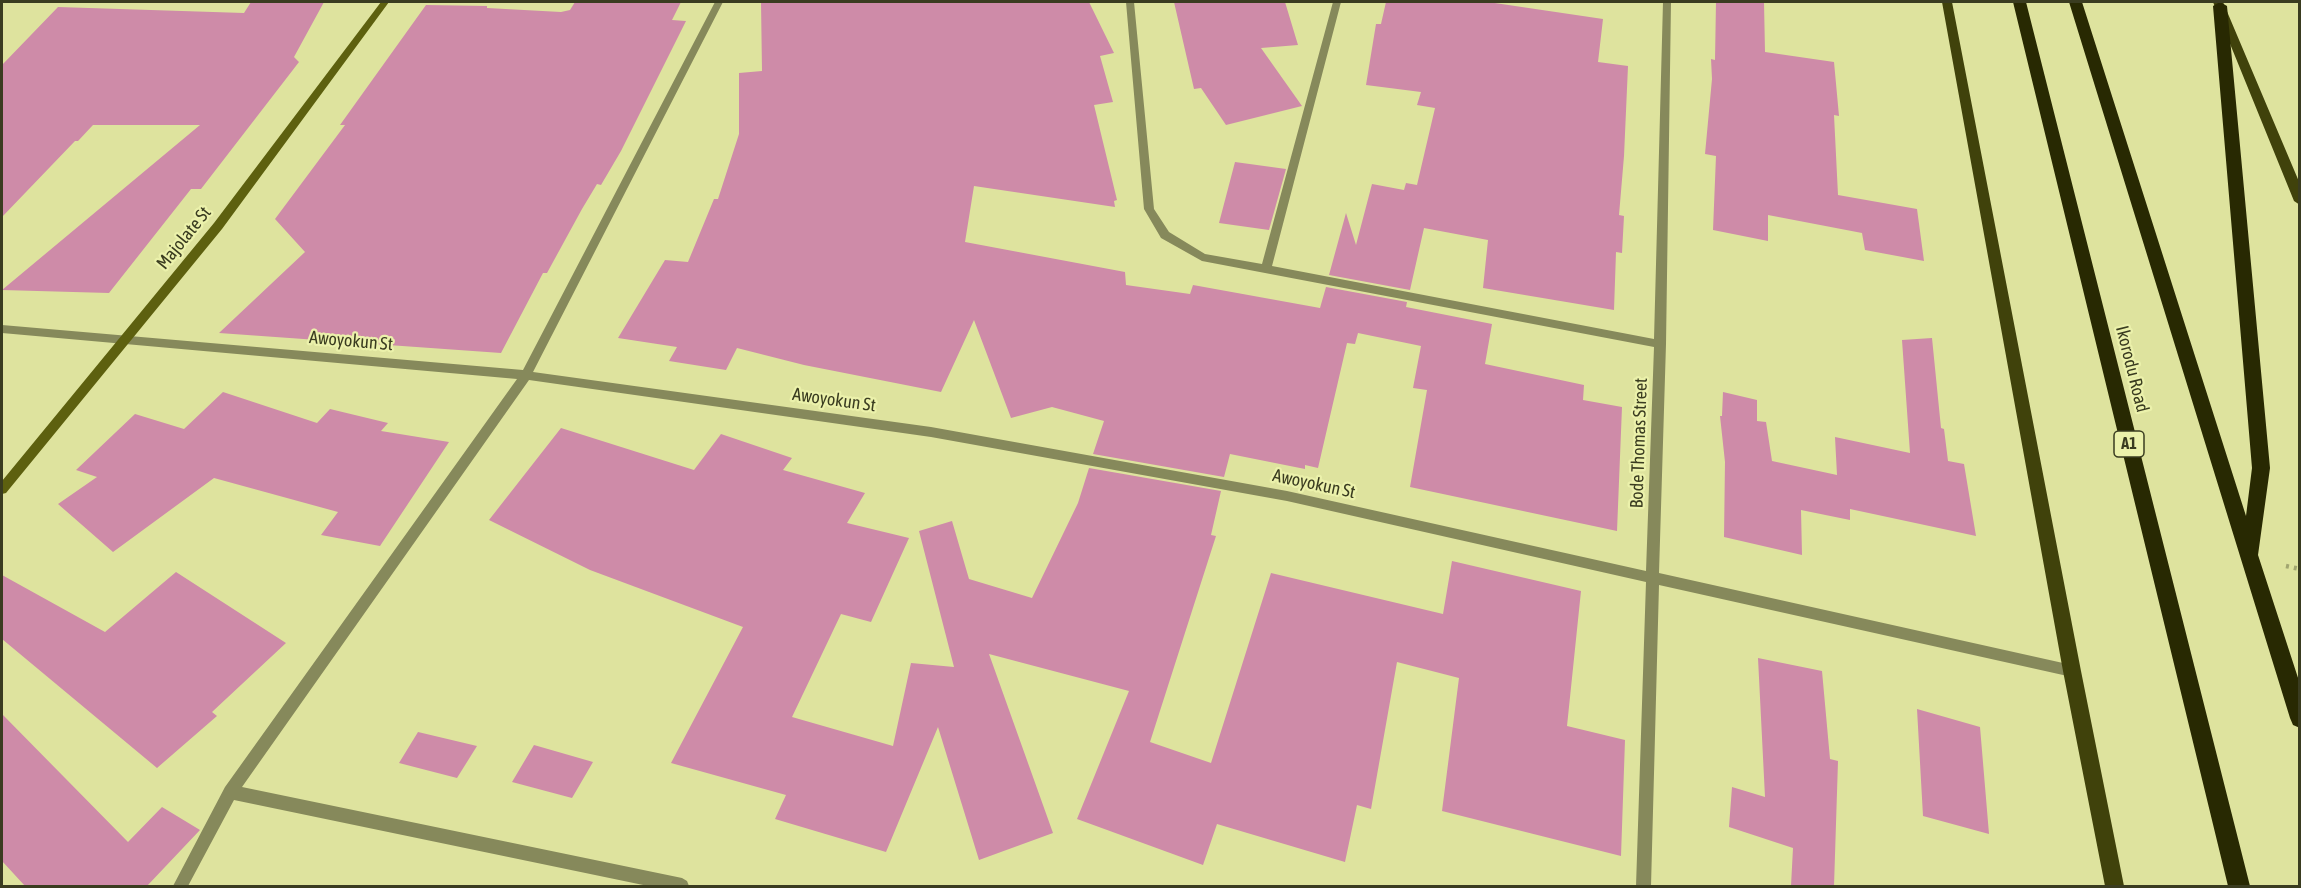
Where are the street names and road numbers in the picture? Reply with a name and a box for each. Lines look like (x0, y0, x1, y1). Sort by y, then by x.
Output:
street label: Majolate St (152, 202, 216, 274)
street label: Ikorodu Road (2111, 323, 2153, 415)
street label: Awoyokun St (308, 327, 394, 355)
street label: Bode Thomas Street (1626, 377, 1652, 509)
street label: Awoyokun St (791, 383, 877, 417)
road number: A1 (2114, 431, 2144, 457)
street label: Awoyokun St (1271, 465, 1357, 503)

